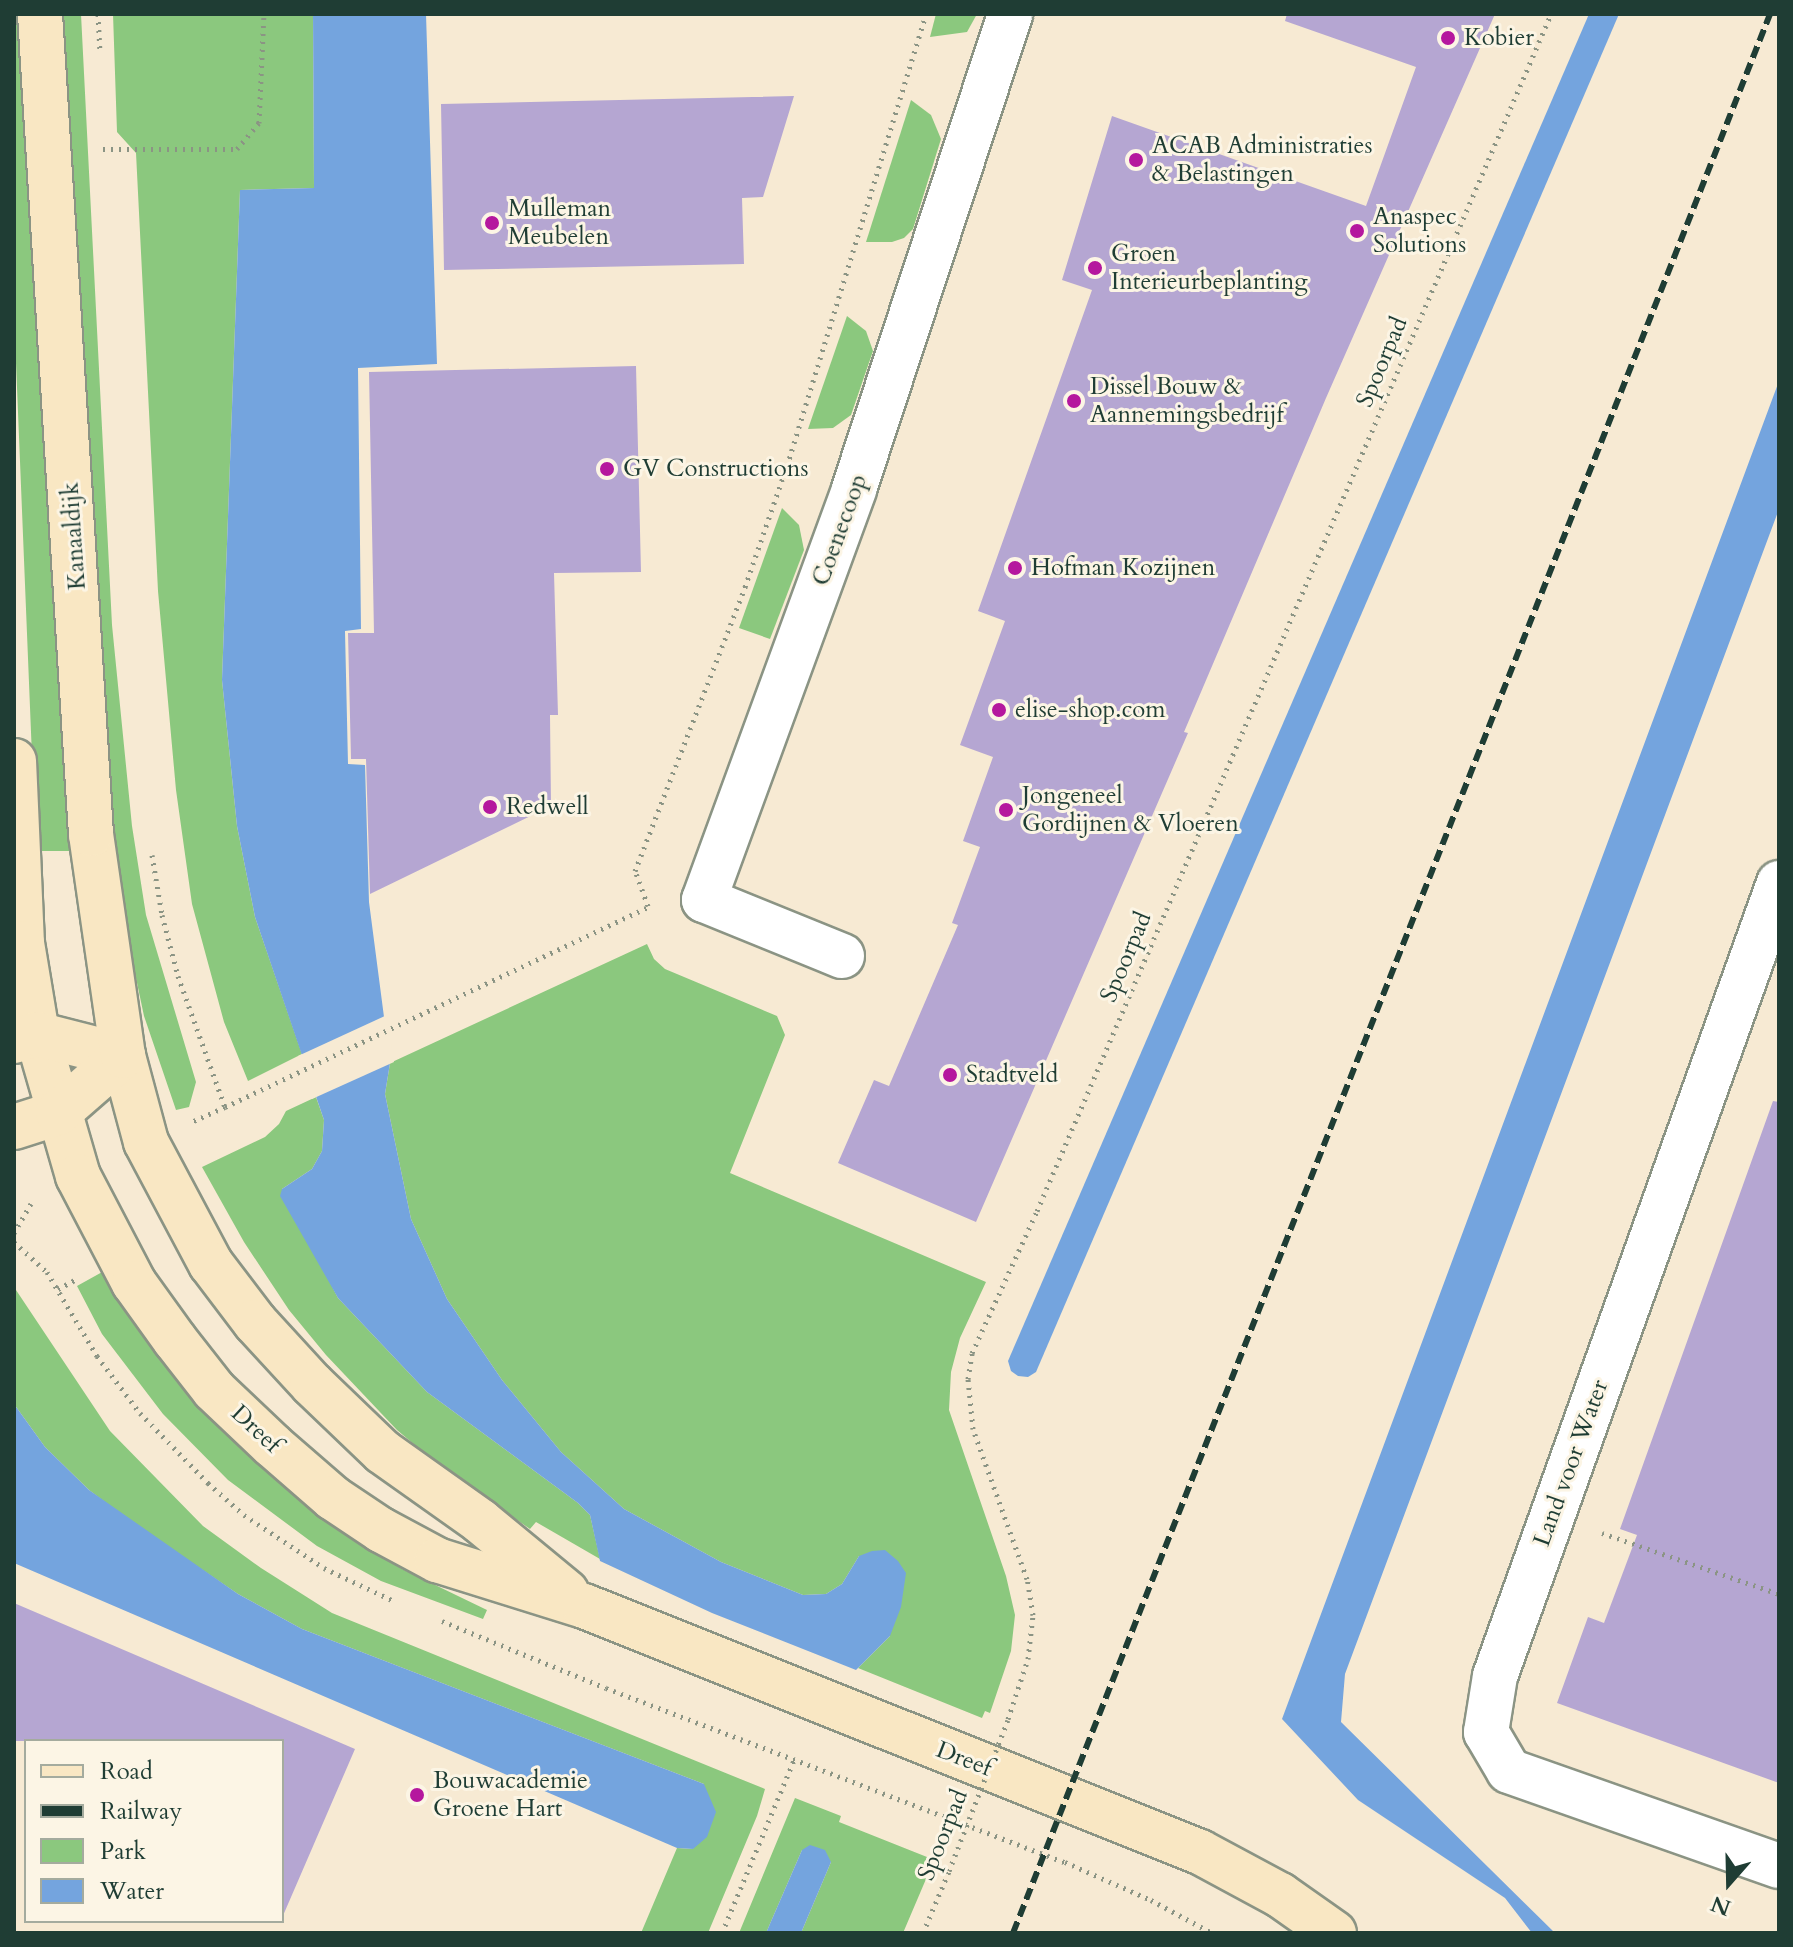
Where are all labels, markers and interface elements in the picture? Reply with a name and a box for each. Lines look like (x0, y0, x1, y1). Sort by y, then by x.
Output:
place label: Kobier (1464, 24, 1534, 52)
marker: Kobier (1439, 29, 1457, 47)
place label: ACAB Administraties & Belastingen (1152, 132, 1373, 188)
marker: ACAB Administraties & Belastingen (1127, 151, 1145, 169)
place label: Mulleman Meubelen (508, 195, 611, 251)
place label: Anaspec Solutions (1373, 203, 1466, 259)
marker: Mulleman Meubelen (483, 214, 501, 232)
marker: Anaspec Solutions (1348, 222, 1366, 240)
place label: Groen Interieurbeplanting (1111, 240, 1308, 296)
marker: Groen Interieurbeplanting (1086, 259, 1104, 277)
street label: Spoorpad (1350, 312, 1414, 412)
place label: Dissel Bouw & Aannemingsbedrijf (1090, 373, 1284, 429)
marker: Dissel Bouw & Aannemingsbedrijf (1065, 392, 1083, 410)
place label: GV Constructions (623, 455, 808, 483)
marker: GV Constructions (598, 460, 616, 478)
street label: Coenecoop (807, 470, 873, 590)
street label: Kanaaldijk (56, 481, 92, 591)
place label: Hofman Kozijnen (1031, 554, 1215, 582)
marker: Hofman Kozijnen (1006, 559, 1024, 577)
place label: elise-shop.com (1015, 696, 1166, 724)
marker: elise-shop.com (990, 701, 1008, 719)
place label: Jongeneel Gordijnen & Vloeren (1022, 782, 1239, 838)
place label: Redwell (506, 793, 589, 821)
marker: Redwell (481, 798, 499, 816)
marker: Jongeneel Gordijnen & Vloeren (997, 801, 1015, 819)
street label: Spoorpad (1094, 907, 1158, 1007)
place label: Stadtveld (966, 1061, 1058, 1089)
marker: Stadtveld (941, 1066, 959, 1084)
street label: Land voor Water (1528, 1376, 1614, 1550)
street label: Dreef (225, 1399, 287, 1459)
street label: Dreef (932, 1735, 996, 1783)
legend (24, 1739, 284, 1923)
text: Road (100, 1755, 153, 1788)
place label: Bouwacademie Groene Hart (433, 1767, 588, 1823)
street label: Spoorpad (912, 1785, 974, 1885)
marker: Bouwacademie Groene Hart (408, 1786, 426, 1804)
text: Railway (100, 1795, 182, 1828)
text: Park (100, 1835, 146, 1868)
north arrow (1689, 1843, 1769, 1923)
text: Water (100, 1875, 164, 1908)
text: N (1707, 1888, 1735, 1923)

